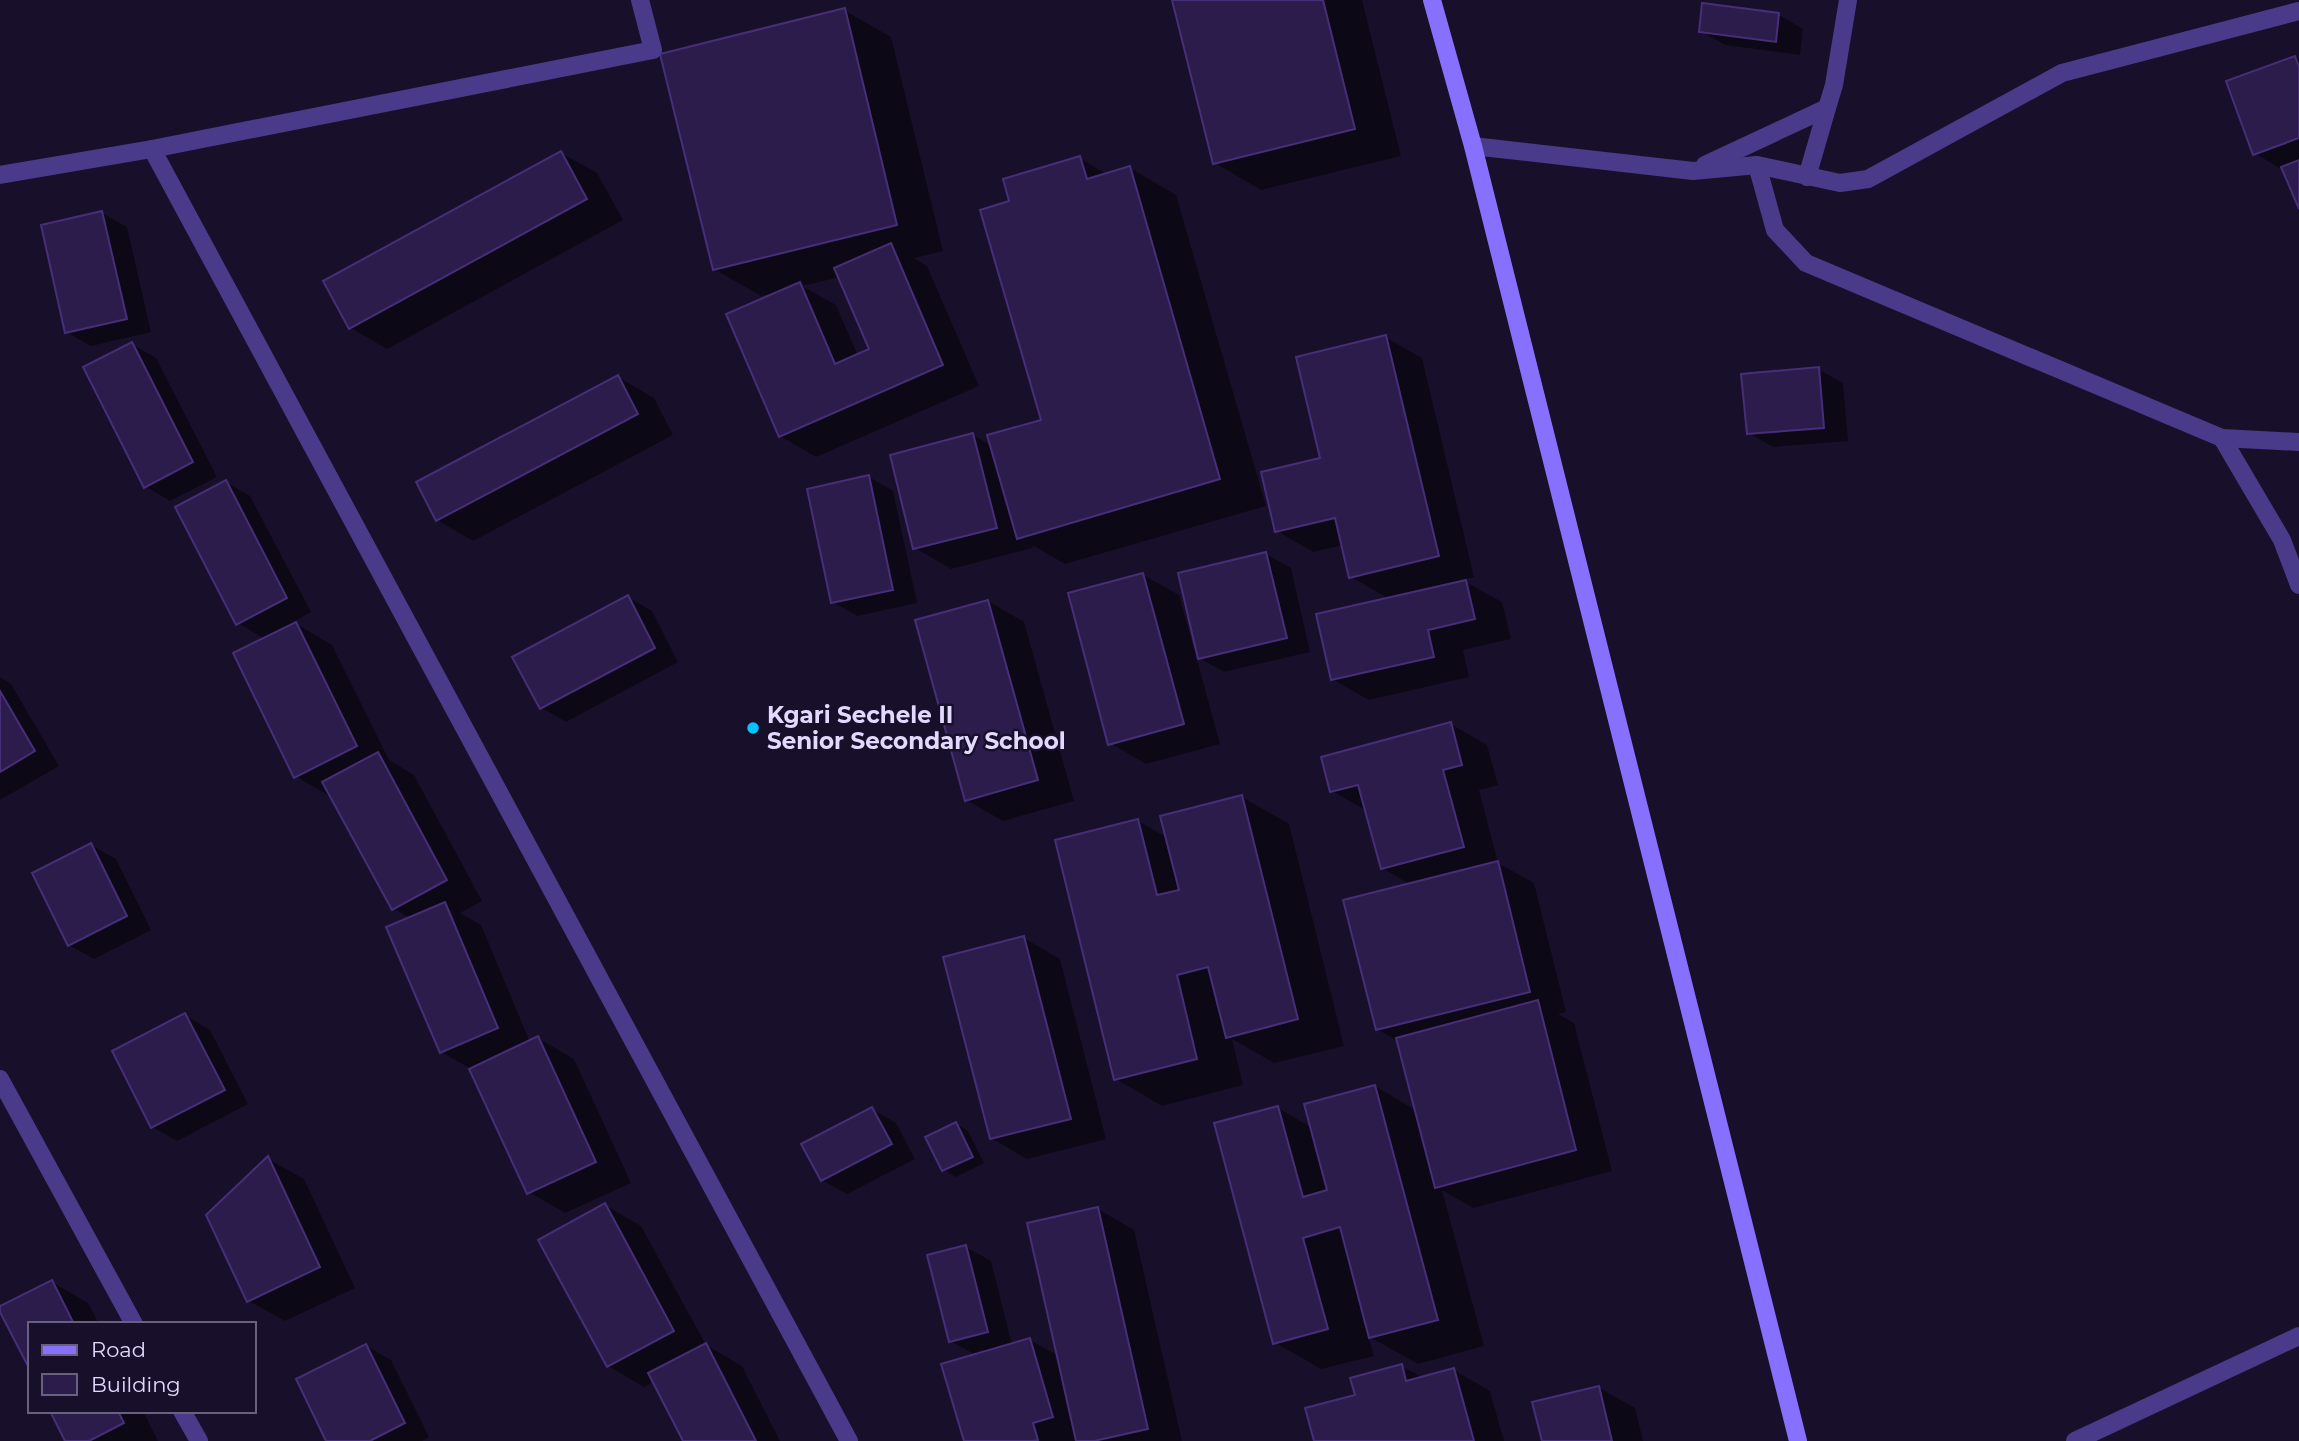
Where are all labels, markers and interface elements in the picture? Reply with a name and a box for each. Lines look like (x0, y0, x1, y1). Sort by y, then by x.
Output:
place label: Kgari Sechele II Senior Secondary School (767, 701, 1066, 755)
marker: Kgari Sechele II Senior Secondary School (745, 720, 761, 736)
legend (28, 1322, 256, 1413)
text: Road (91, 1337, 146, 1362)
text: Building (91, 1372, 181, 1397)

